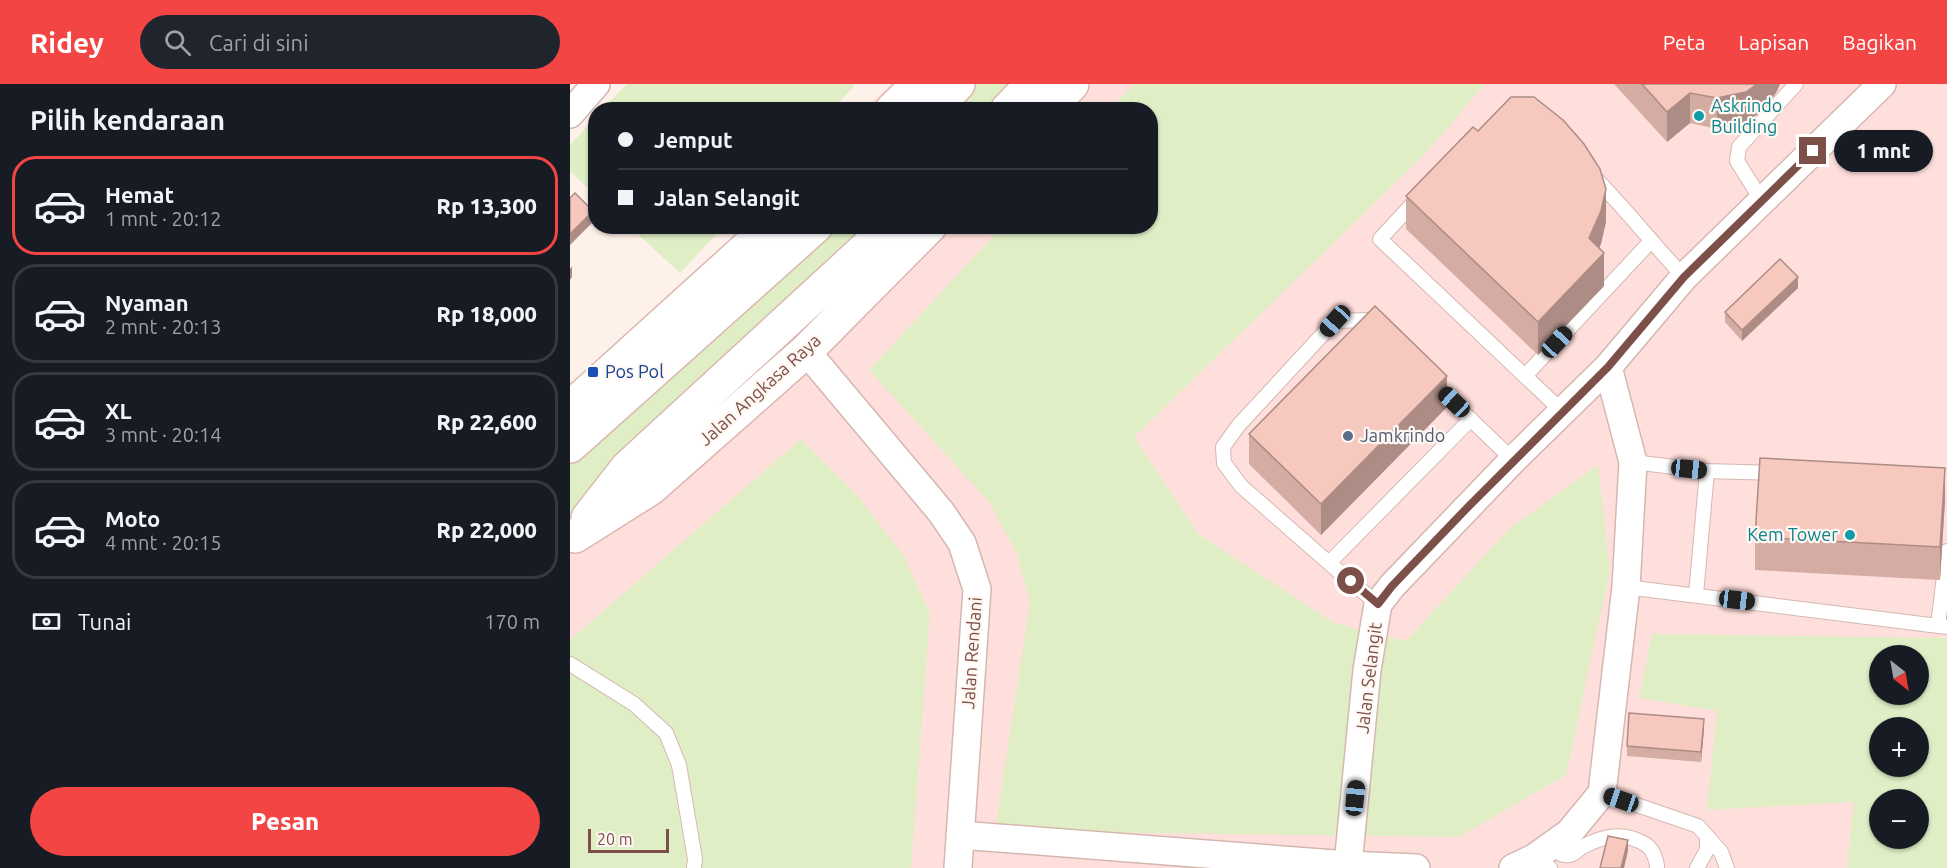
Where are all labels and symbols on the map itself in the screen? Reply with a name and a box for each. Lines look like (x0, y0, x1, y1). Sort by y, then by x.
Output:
place label: Askrindo Building (1711, 95, 1782, 136)
marker: Askrindo Building (1692, 109, 1706, 123)
callout: 1 mnt (1834, 130, 1933, 172)
route end (1799, 137, 1826, 164)
car (1316, 302, 1354, 340)
car (1538, 323, 1576, 361)
street label: Jalan Angkasa Raya (694, 329, 824, 449)
place label: Pos Pol (605, 361, 664, 381)
marker: Pos Pol (586, 365, 600, 379)
car (1435, 383, 1473, 421)
place label: Jamkrindo (1360, 425, 1445, 445)
marker: Jamkrindo (1341, 429, 1355, 443)
car (1670, 458, 1708, 480)
place label: Kem Tower (1747, 524, 1838, 544)
marker: Kem Tower (1843, 528, 1857, 542)
route start (1337, 567, 1364, 594)
car (1718, 589, 1756, 611)
street label: Jalan Rendani (957, 596, 985, 710)
street label: Jalan Selangit (1351, 621, 1385, 735)
north arrow (1869, 645, 1929, 705)
car (1344, 779, 1366, 817)
car (1601, 786, 1641, 814)
scale bar (588, 826, 669, 854)

